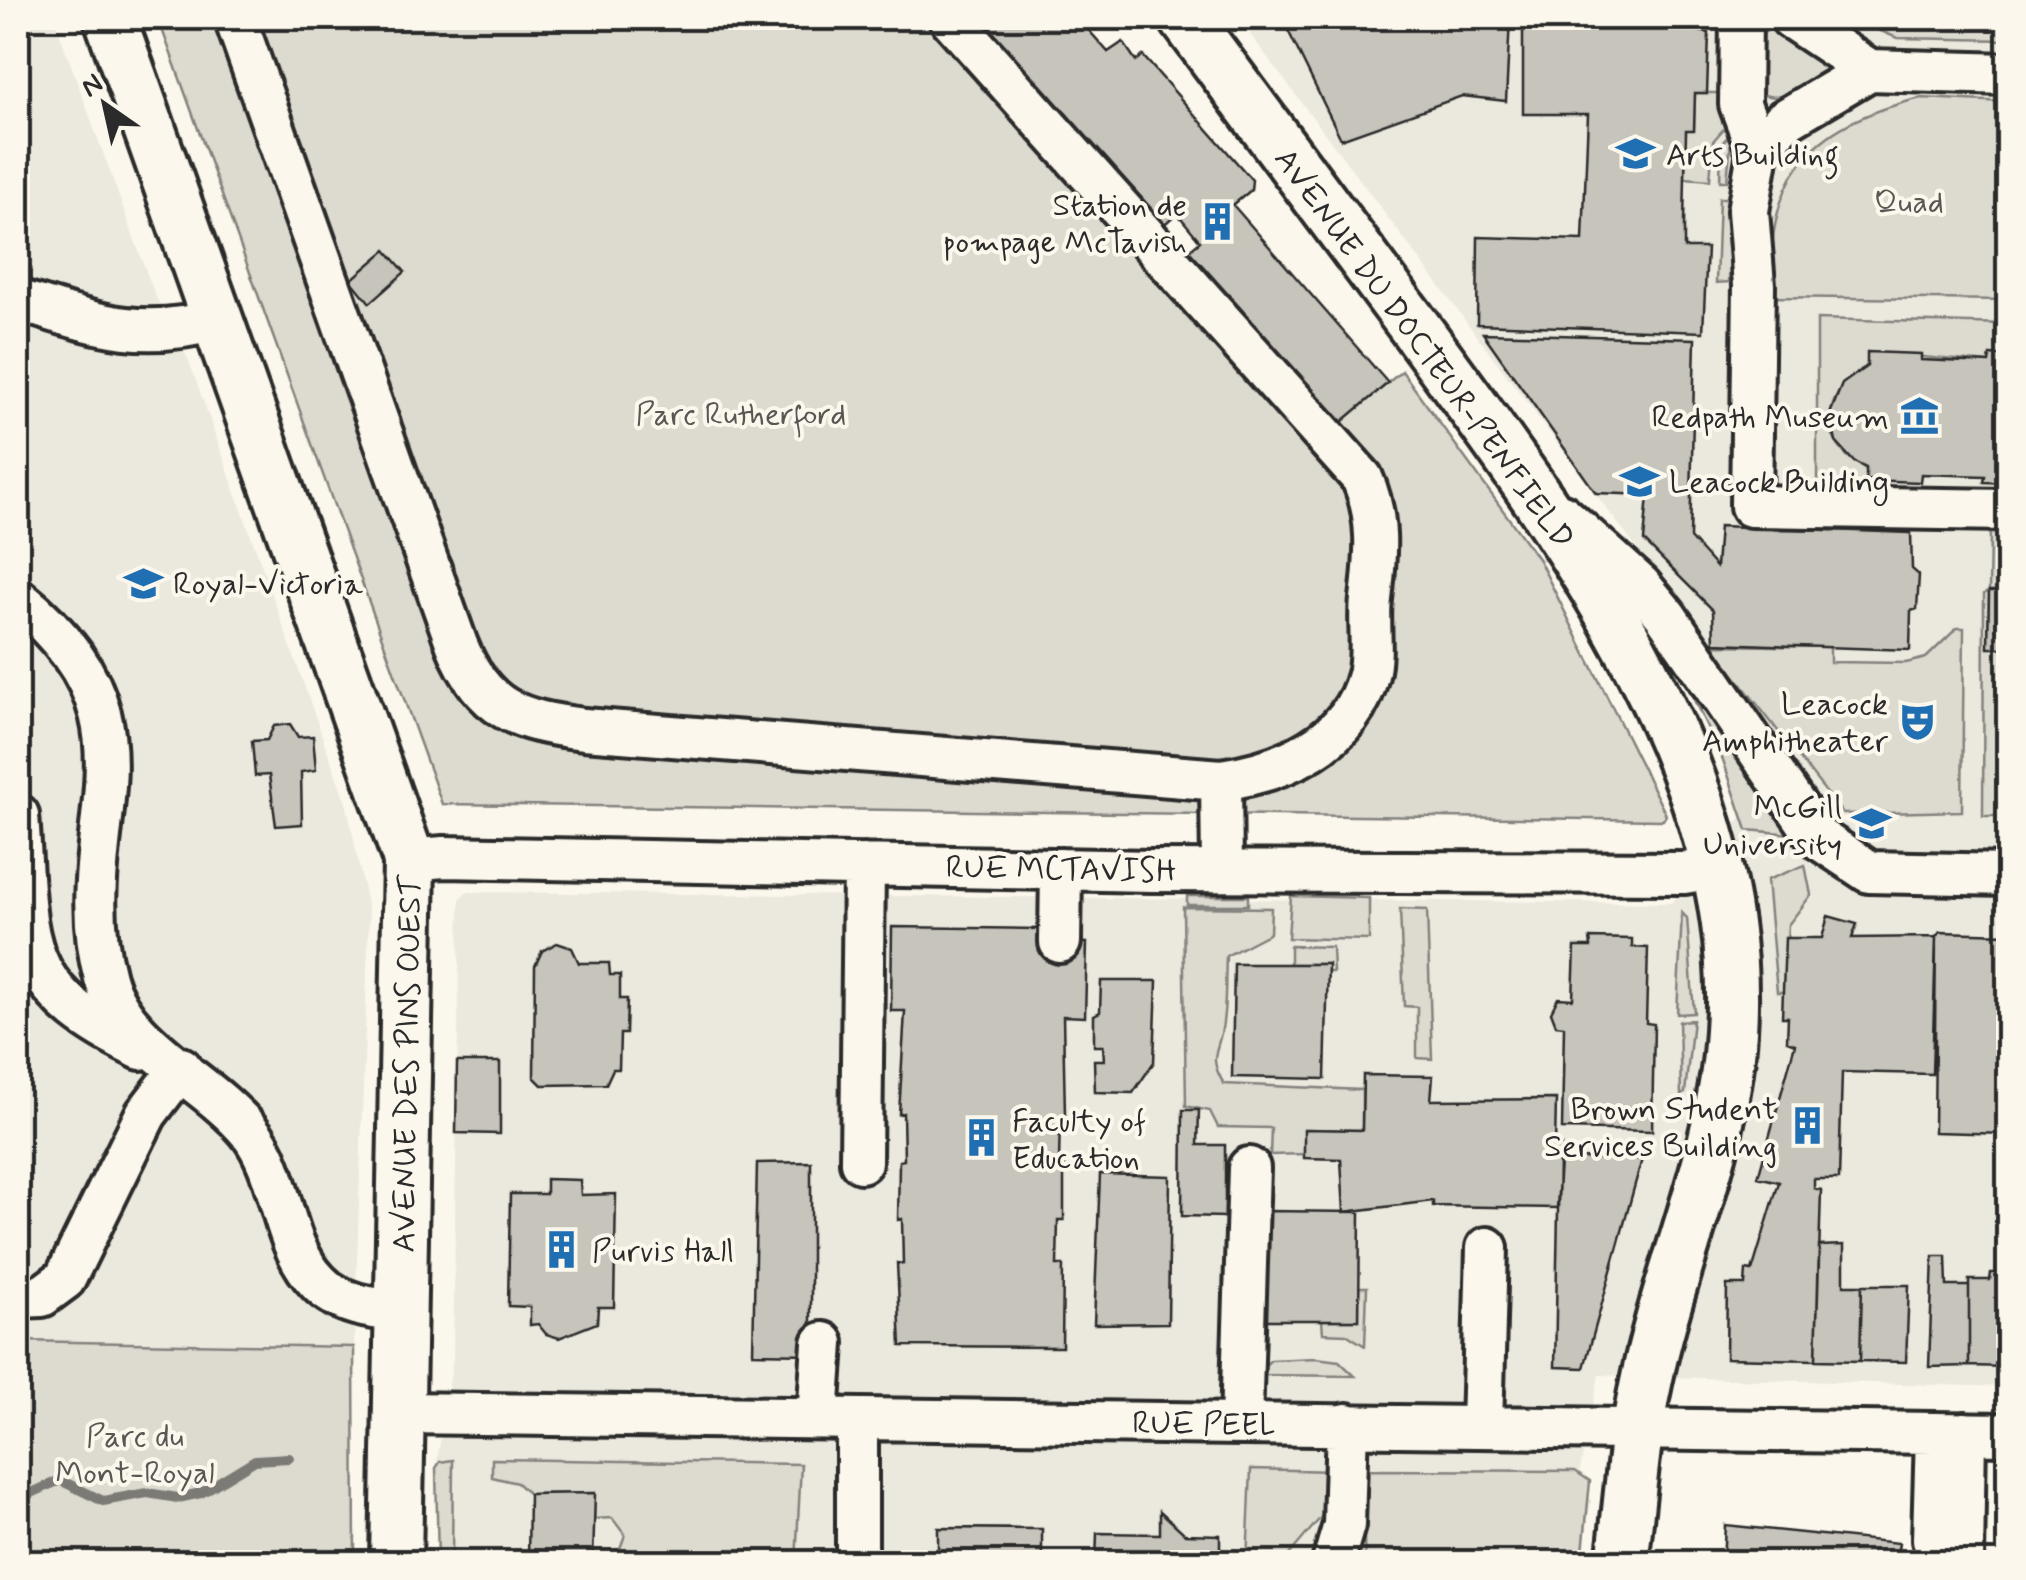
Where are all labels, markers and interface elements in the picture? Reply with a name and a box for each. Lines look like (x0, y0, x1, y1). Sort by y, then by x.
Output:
north arrow (55, 55, 155, 155)
text: N (74, 66, 110, 107)
school or university icon: Arts Building (1615, 133, 1657, 175)
place label: Arts Building (1666, 135, 1839, 180)
street label: AVENUE DU DOCTEUR-PENFIELD (1264, 140, 1583, 558)
park label: Quad (1874, 182, 1944, 224)
place label: Station de pompage McTavish (943, 185, 1187, 264)
building icon: Station de pompage McTavish (1196, 201, 1238, 243)
park label: Parc Rutherford (636, 394, 846, 438)
museum icon: Redpath Museum (1898, 395, 1940, 437)
place label: Redpath Museum (1651, 397, 1889, 439)
school or university icon: Leacock Building (1618, 460, 1660, 502)
place label: Leacock Building (1669, 462, 1889, 506)
school or university icon: Royal-Victoria (122, 562, 164, 604)
place label: Royal-Victoria (173, 564, 363, 606)
place label: Leacock Amphitheater (1702, 684, 1889, 763)
theatre icon: Leacock Amphitheater (1897, 700, 1939, 742)
place label: McGill University (1703, 787, 1842, 866)
school or university icon: McGill University (1851, 803, 1893, 845)
street label: RUE MCTAVISH (945, 847, 1177, 893)
street label: AVENUE DES PINS OUEST (384, 874, 432, 1253)
place label: Brown Student Services Building (1544, 1089, 1777, 1168)
place label: Faculty of Education (1012, 1101, 1146, 1180)
building icon: Brown Student Services Building (1786, 1105, 1828, 1147)
building icon: Faculty of Education (961, 1117, 1003, 1159)
building icon: Purvis Hall (541, 1229, 583, 1271)
place label: Purvis Hall (592, 1231, 734, 1273)
street label: RUE PEEL (1132, 1403, 1276, 1447)
park label: Parc du Mont-Royal (55, 1416, 215, 1495)

